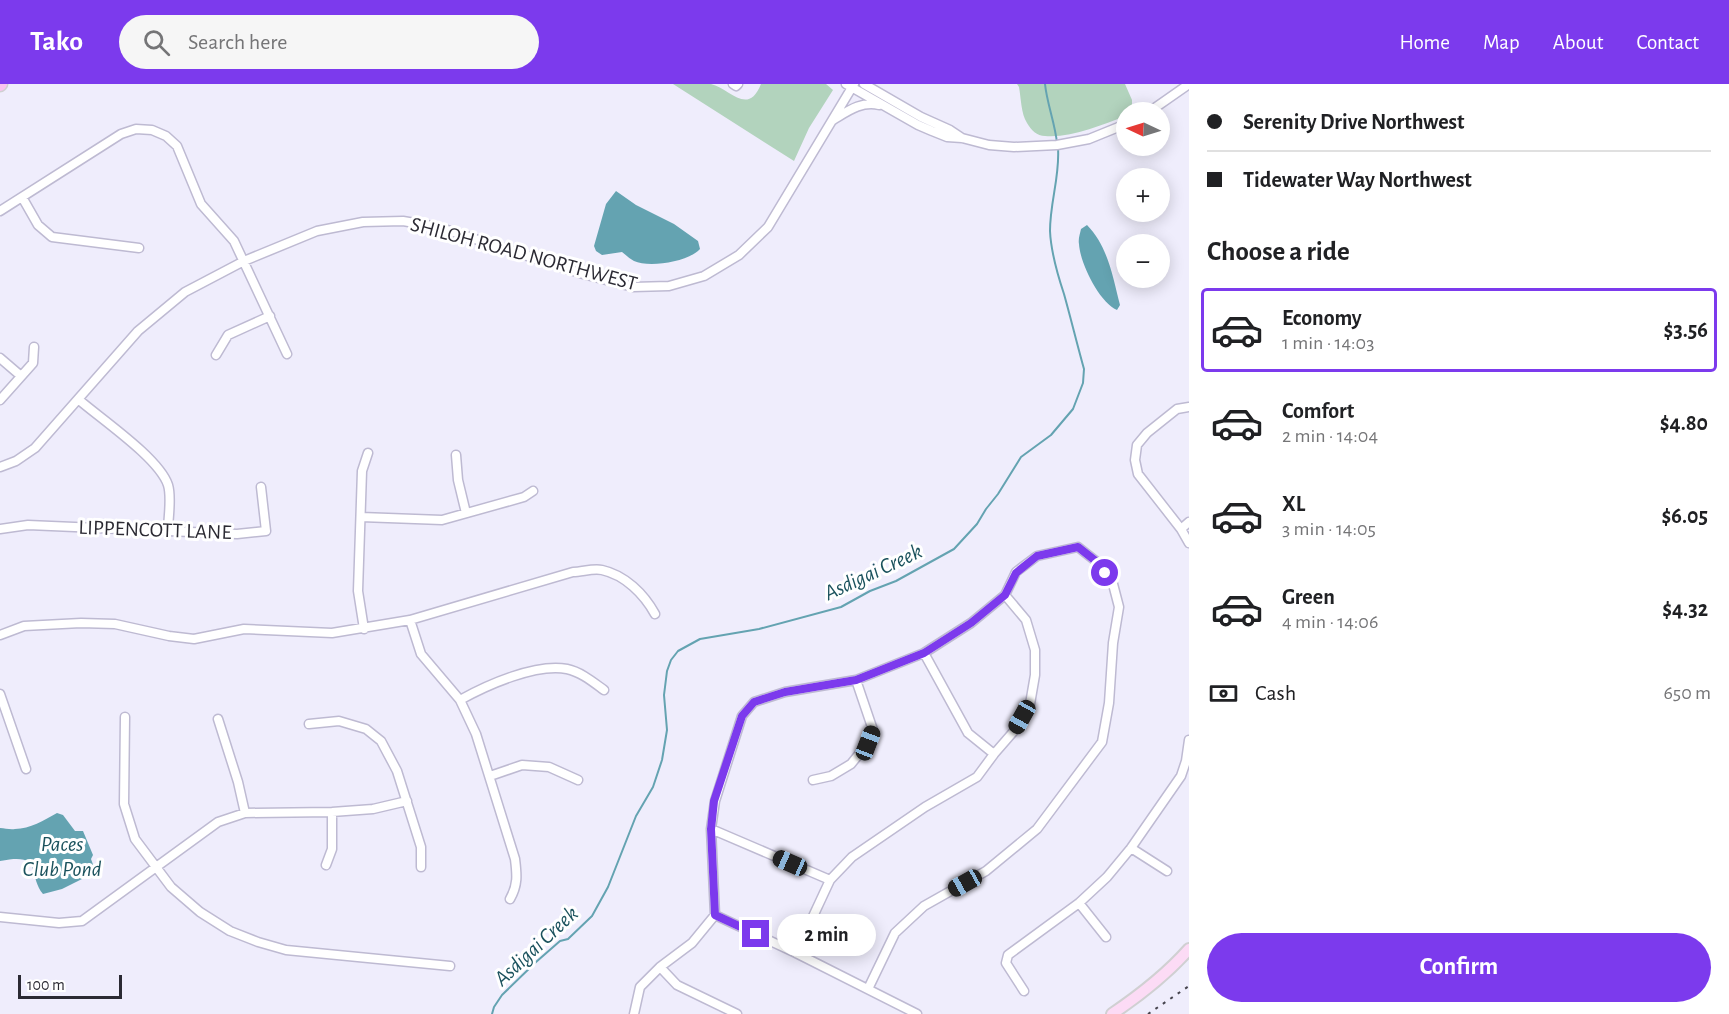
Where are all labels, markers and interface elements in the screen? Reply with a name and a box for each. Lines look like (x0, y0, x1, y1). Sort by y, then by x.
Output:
search box (119, 15, 539, 69)
icon: search (140, 26, 173, 59)
text: Tako (30, 28, 83, 56)
text: Search here (188, 31, 288, 53)
text: Home (1399, 32, 1450, 53)
text: Map (1483, 32, 1520, 53)
text: About (1553, 32, 1603, 53)
text: Contact (1636, 32, 1699, 53)
north arrow (1116, 102, 1170, 156)
map controls (1116, 102, 1170, 288)
text: Serenity Drive Northwest (1243, 111, 1464, 133)
button: + (1116, 168, 1170, 222)
text: Tidewater Way Northwest (1243, 169, 1472, 191)
street label: SHILOH ROAD NORTHWEST (408, 214, 640, 294)
button: − (1116, 234, 1170, 288)
text: Choose a ride (1207, 238, 1350, 265)
icon: car (1210, 303, 1264, 357)
text: Economy (1282, 307, 1362, 329)
text: $3.56 (1663, 319, 1708, 341)
text: 1 min · 14:03 (1282, 333, 1374, 353)
icon: car (1210, 396, 1264, 450)
text: Comfort (1282, 400, 1354, 422)
text: $4.80 (1660, 412, 1708, 434)
text: 2 min · 14:04 (1282, 426, 1378, 446)
icon: car (1210, 489, 1264, 543)
text: XL (1282, 493, 1305, 515)
text: $6.05 (1661, 505, 1708, 527)
street label: LIPPENCOTT LANE (78, 517, 232, 543)
text: 3 min · 14:05 (1282, 519, 1376, 539)
water label: Asdigai Creek (820, 540, 925, 605)
route start (1091, 559, 1118, 586)
icon: car (1210, 582, 1264, 636)
text: Green (1282, 586, 1335, 608)
text: $4.32 (1662, 598, 1708, 620)
text: 4 min · 14:06 (1282, 612, 1378, 632)
icon: cash (1207, 677, 1240, 710)
text: Cash (1255, 682, 1296, 704)
text: 650 m (1663, 683, 1711, 703)
car (1005, 697, 1039, 737)
car (853, 723, 883, 763)
water label: Paces Club Pond (23, 833, 102, 880)
car (770, 847, 810, 879)
car (945, 866, 985, 900)
water label: Asdigai Creek (489, 902, 582, 991)
callout: 2 min (777, 913, 876, 955)
route end (742, 920, 769, 947)
text: 2 min (804, 925, 849, 945)
button: Confirm (1207, 933, 1711, 1002)
scale bar (18, 972, 122, 1000)
text: 100 m (27, 977, 65, 993)

